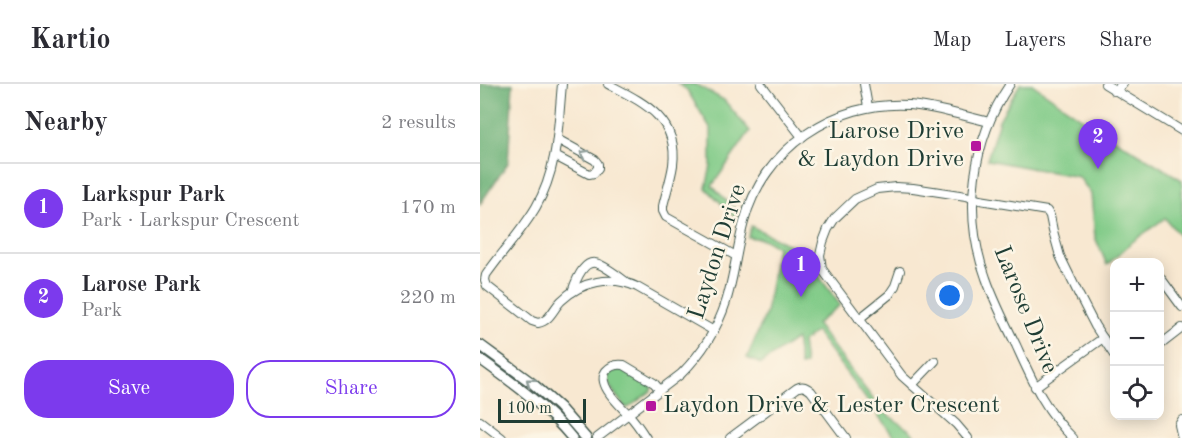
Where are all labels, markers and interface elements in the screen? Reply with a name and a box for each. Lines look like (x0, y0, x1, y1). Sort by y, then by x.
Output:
text: Kartio (30, 27, 111, 55)
text: Map (932, 30, 971, 51)
text: Layers (1004, 30, 1066, 51)
text: Share (1099, 30, 1152, 51)
text: Nearby (24, 110, 108, 136)
text: 2 results (381, 113, 456, 133)
place label: Larose Drive & Laydon Drive (798, 120, 964, 172)
pin: 2 (1078, 120, 1118, 169)
marker: Larose Drive & Laydon Drive (969, 139, 983, 153)
one-way arrow (580, 150, 590, 161)
street label: Laydon Drive (685, 181, 751, 323)
text: Larkspur Park (81, 184, 226, 206)
text: 1 (38, 198, 49, 218)
text: 170 m (400, 198, 456, 218)
text: Park · Larkspur Crescent (81, 211, 300, 231)
street label: Larose Drive (988, 243, 1062, 377)
pin: 1 (782, 248, 820, 297)
map controls (1110, 258, 1164, 420)
button: + (1110, 258, 1164, 312)
text: Larose Park (81, 274, 201, 296)
your location (935, 281, 964, 310)
text: 2 (38, 288, 49, 308)
text: 220 m (400, 288, 456, 308)
text: Park (81, 301, 122, 321)
button: − (1110, 312, 1164, 366)
button: Save (24, 360, 234, 418)
button: Share (246, 360, 456, 418)
button: locate (1110, 366, 1164, 420)
one-way arrow (525, 378, 536, 389)
place label: Laydon Drive & Lester Crescent (663, 394, 1000, 418)
scale bar (498, 396, 586, 424)
marker: Laydon Drive & Lester Crescent (644, 399, 658, 413)
text: 100 m (507, 401, 552, 417)

